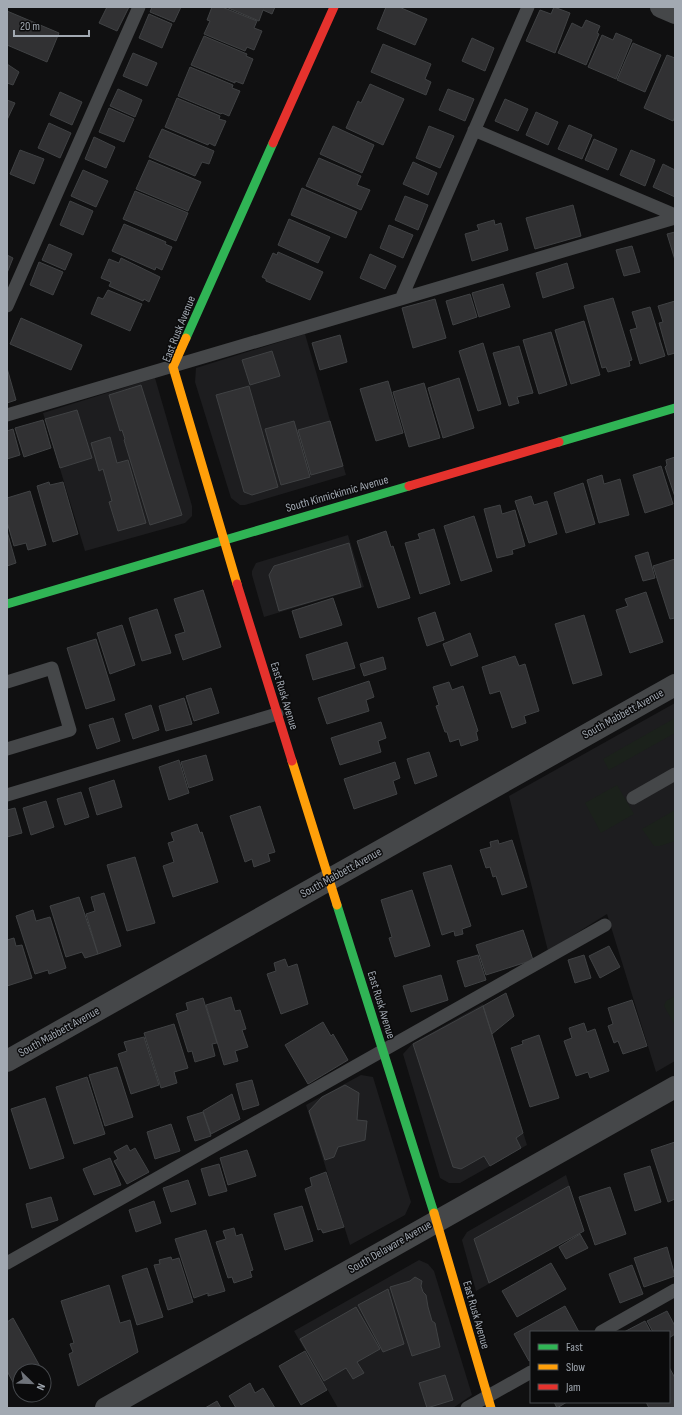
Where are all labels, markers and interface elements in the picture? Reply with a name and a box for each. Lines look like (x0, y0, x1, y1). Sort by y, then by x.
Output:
scale bar (14, 12, 89, 38)
text: 20 m (20, 19, 40, 34)
street label: East Rusk Avenue (159, 294, 199, 364)
street label: South Kinnickinnic Avenue (284, 472, 390, 516)
street label: East Rusk Avenue (267, 660, 301, 732)
street label: South Mabbett Avenue (580, 685, 667, 743)
street label: South Mabbett Avenue (298, 844, 385, 902)
street label: East Rusk Avenue (364, 969, 398, 1041)
street label: South Mabbett Avenue (16, 1003, 103, 1061)
street label: South Delaware Avenue (346, 1217, 435, 1277)
street label: East Rusk Avenue (459, 1279, 493, 1351)
legend (530, 1331, 670, 1403)
text: Fast (566, 1340, 583, 1355)
text: Slow (566, 1360, 585, 1375)
north arrow (12, 1363, 52, 1403)
text: Jam (565, 1380, 581, 1395)
text: N (34, 1381, 48, 1392)

